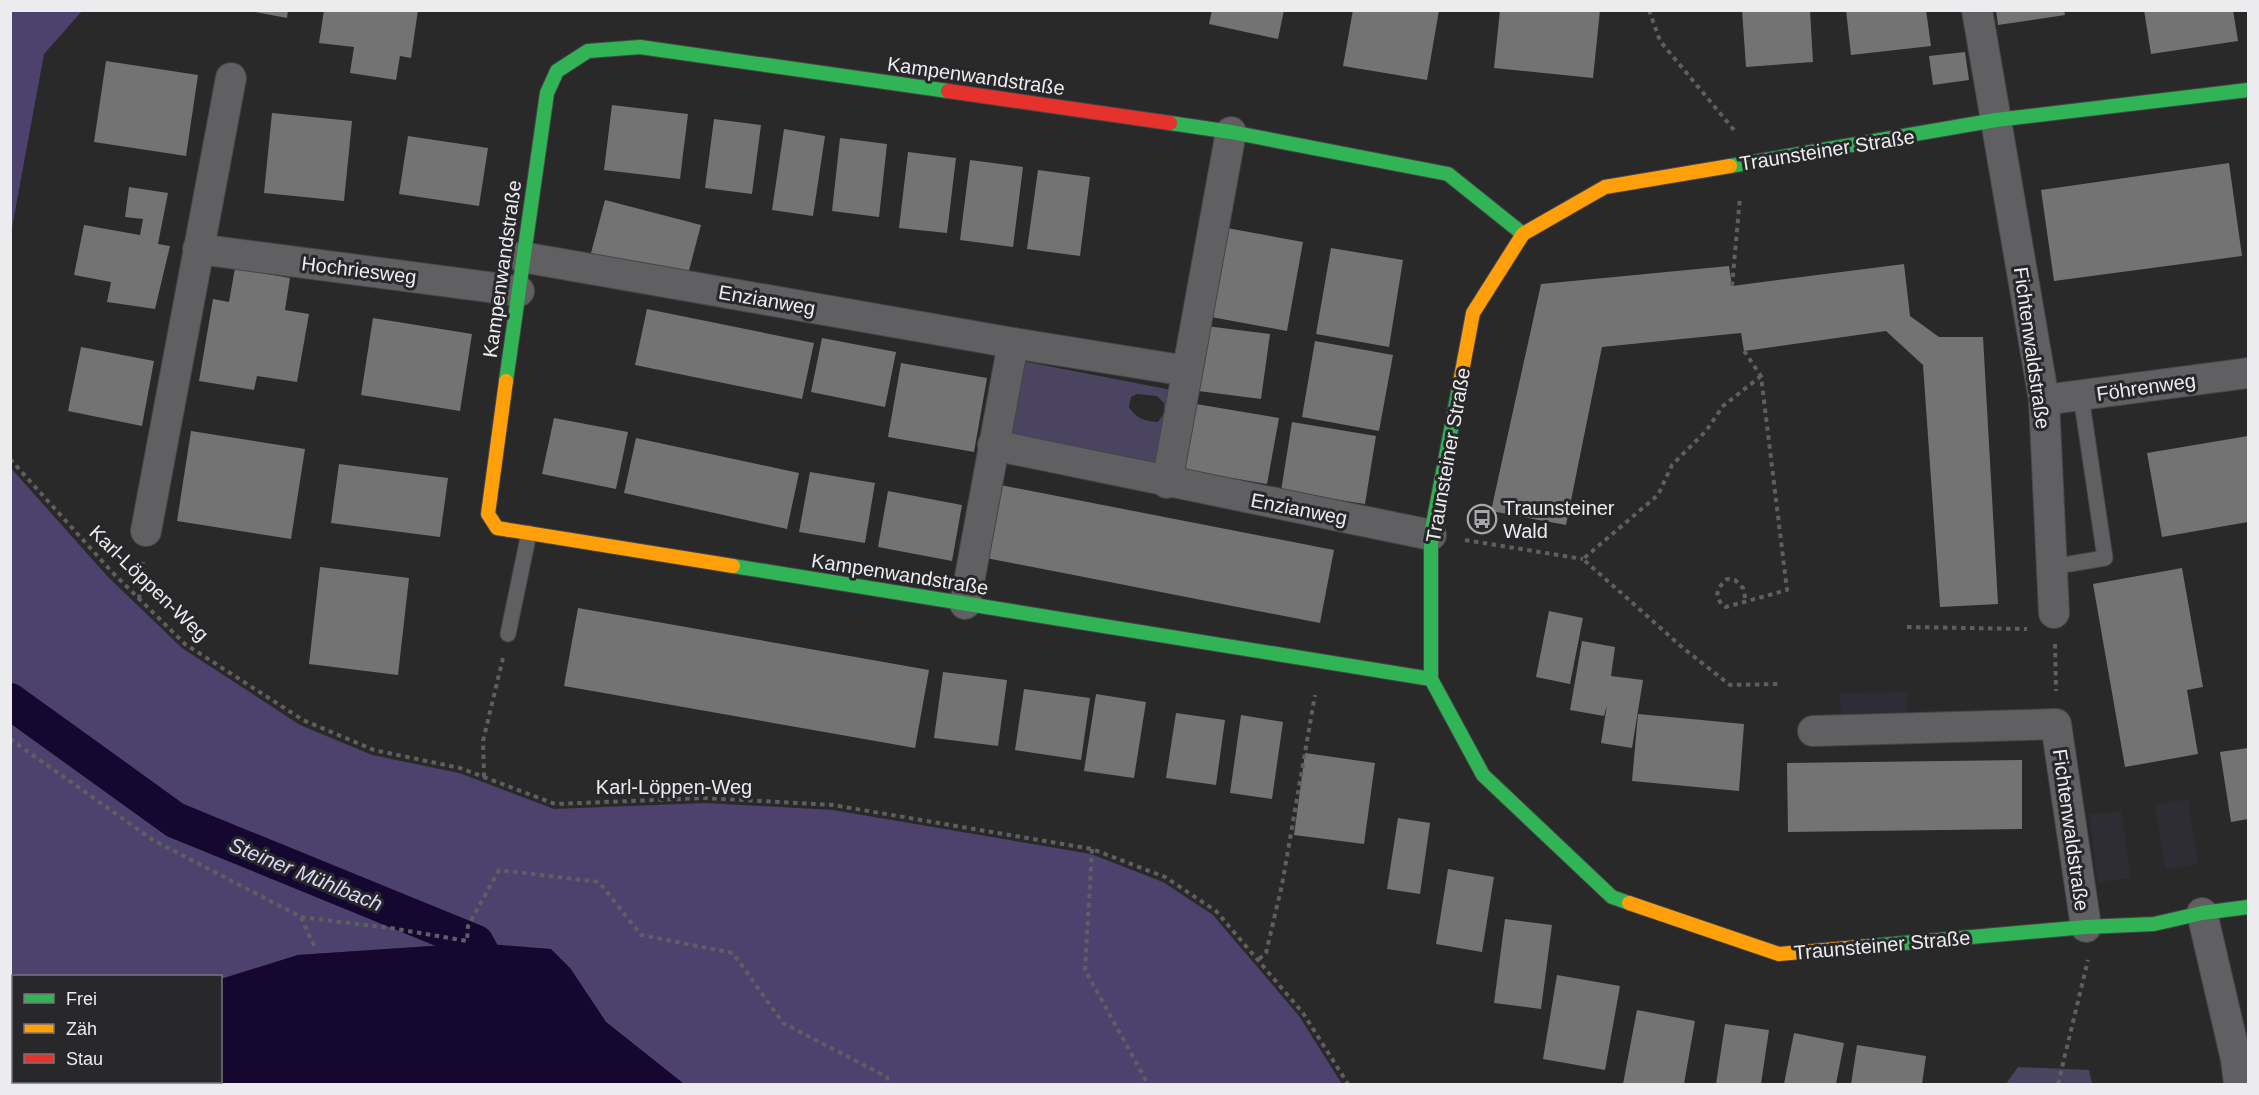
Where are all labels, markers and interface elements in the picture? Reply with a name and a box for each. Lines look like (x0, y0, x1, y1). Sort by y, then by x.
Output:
street label: Kampenwandstraße (886, 53, 1066, 99)
street label: Traunsteiner Straße (1738, 125, 1916, 175)
street label: Kampenwandstraße (479, 179, 525, 359)
street label: Hochriesweg (300, 252, 418, 288)
street label: Fichtenwaldstraße (2010, 266, 2054, 430)
street label: Enzianweg (717, 281, 817, 319)
street label: Traunsteiner Straße (1422, 366, 1474, 544)
street label: Föhrenweg (2095, 369, 2197, 405)
street label: Enzianweg (1249, 489, 1349, 529)
place label: Traunsteiner Wald (1503, 497, 1615, 542)
bus stop icon: Traunsteiner Wald (1466, 503, 1498, 535)
street label: Karl-Löppen-Weg (85, 521, 213, 645)
street label: Kampenwandstraße (810, 549, 990, 599)
street label: Fichtenwaldstraße (2049, 748, 2093, 912)
street label: Karl-Löppen-Weg (596, 776, 752, 798)
water label: Steiner Mühlbach (226, 833, 386, 915)
street label: Traunsteiner Straße (1793, 926, 1971, 964)
legend (12, 975, 222, 1083)
text: Frei (66, 989, 97, 1009)
text: Zäh (66, 1019, 97, 1039)
text: Stau (66, 1049, 103, 1069)

